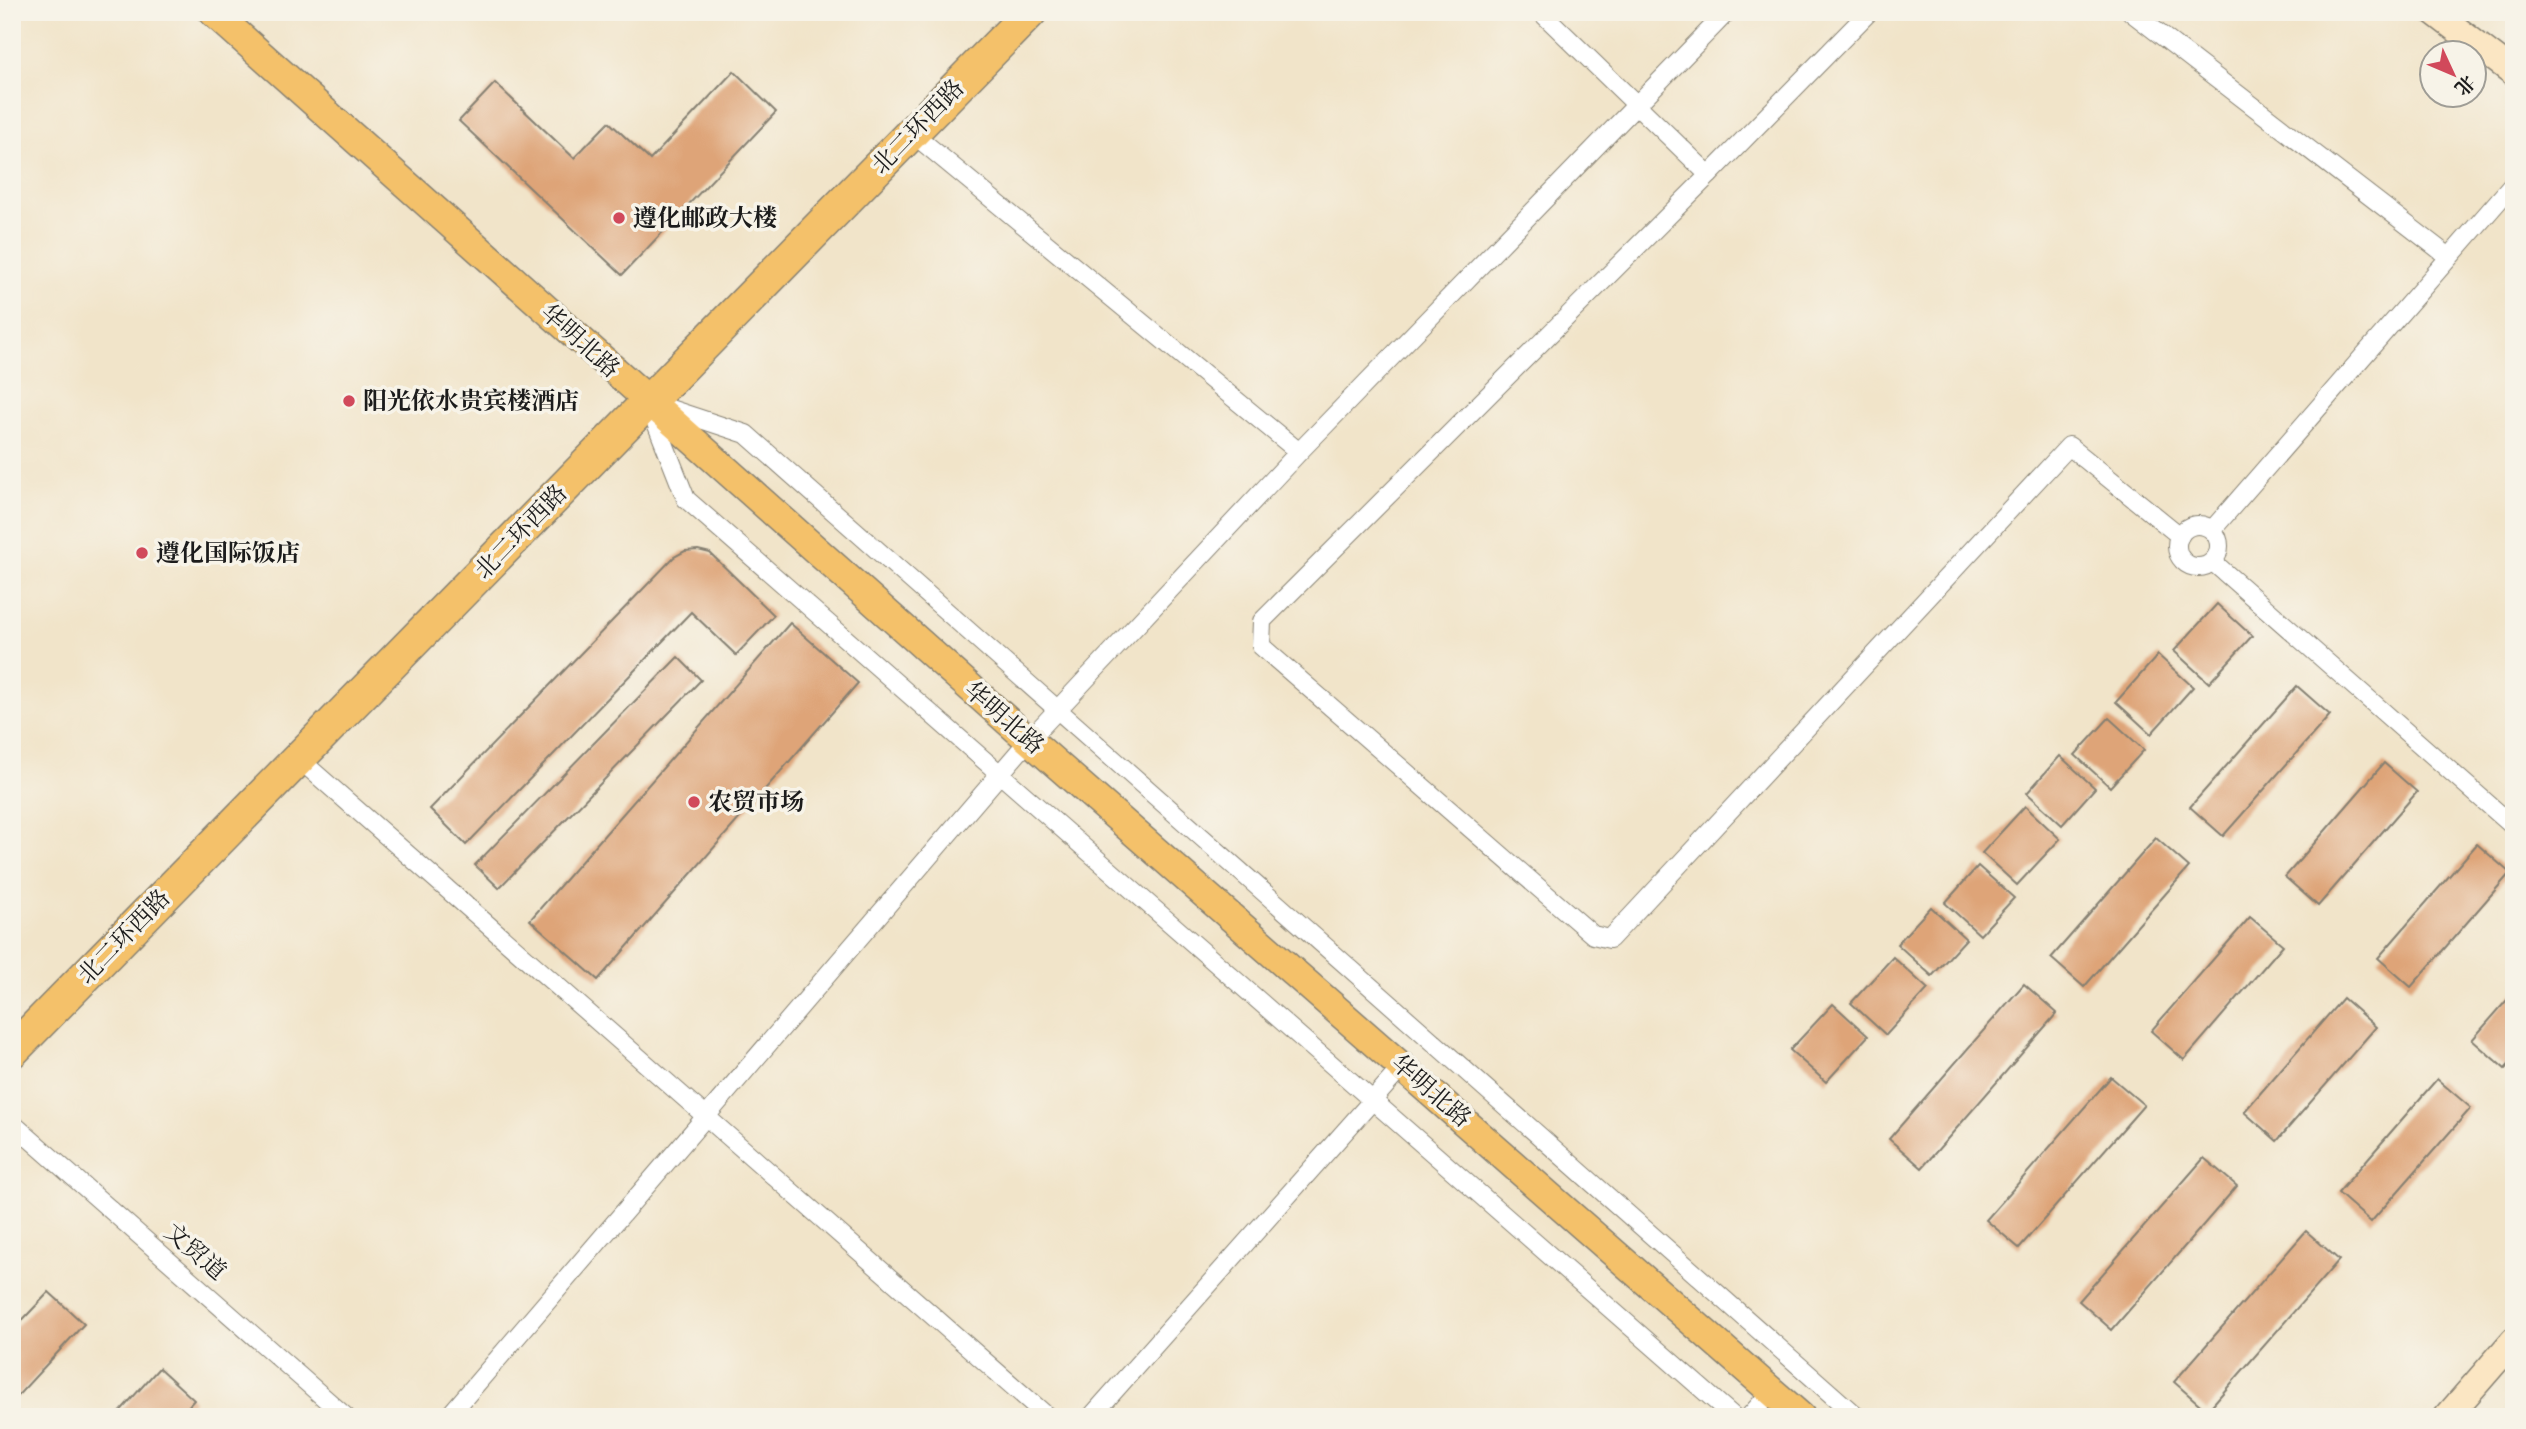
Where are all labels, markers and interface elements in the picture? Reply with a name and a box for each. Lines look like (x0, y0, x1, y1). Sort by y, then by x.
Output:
north arrow (2418, 38, 2488, 108)
text: 北 (2449, 70, 2480, 100)
street label: 北二环西路 (865, 73, 971, 181)
place label: 遵化邮政大楼 (633, 203, 777, 234)
marker: 遵化邮政大楼 (611, 210, 627, 226)
street label: 华明北路 (534, 297, 626, 385)
place label: 阳光依水贵宾楼酒店 (363, 386, 579, 417)
marker: 阳光依水贵宾楼酒店 (341, 393, 357, 409)
street label: 北二环西路 (468, 478, 574, 586)
place label: 遵化国际饭店 (156, 538, 300, 569)
marker: 遵化国际饭店 (134, 545, 150, 561)
street label: 华明北路 (958, 675, 1050, 761)
place label: 农贸市场 (708, 787, 804, 818)
marker: 农贸市场 (686, 794, 702, 810)
street label: 北二环西路 (71, 883, 177, 991)
street label: 华明北路 (1385, 1048, 1477, 1134)
street label: 文贸道 (158, 1217, 232, 1287)

